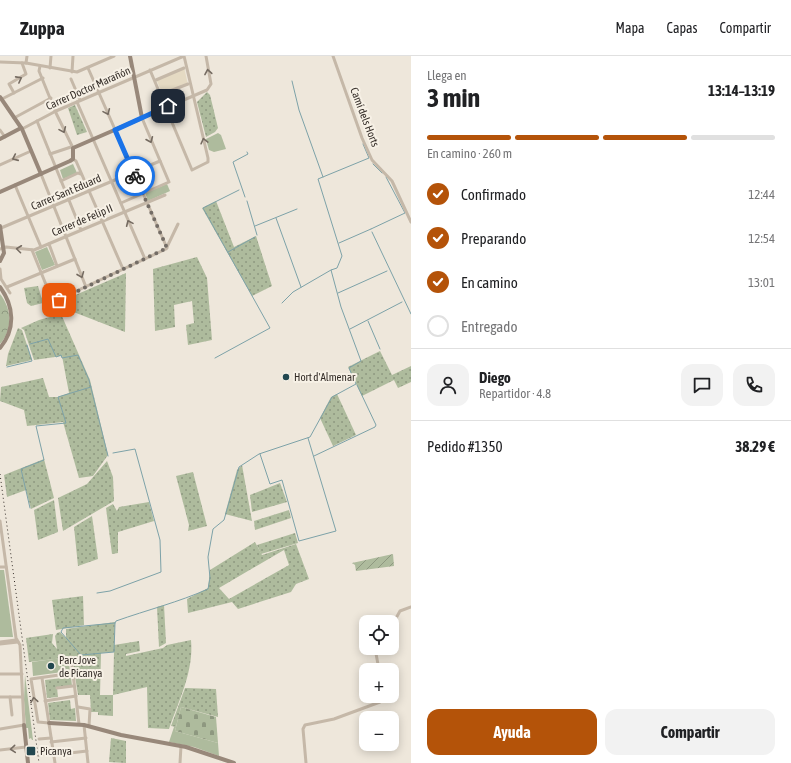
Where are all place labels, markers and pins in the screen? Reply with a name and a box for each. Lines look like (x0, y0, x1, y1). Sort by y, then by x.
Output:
pin (151, 89, 185, 123)
pin (42, 283, 76, 317)
place label: Hort d'Almenar (294, 371, 356, 383)
marker: Hort d'Almenar (281, 372, 291, 382)
place label: Parc Jove de Picanya (59, 654, 102, 679)
marker: Parc Jove de Picanya (46, 661, 56, 671)
marker: Picanya (25, 745, 37, 757)
place label: Picanya (40, 745, 72, 757)

